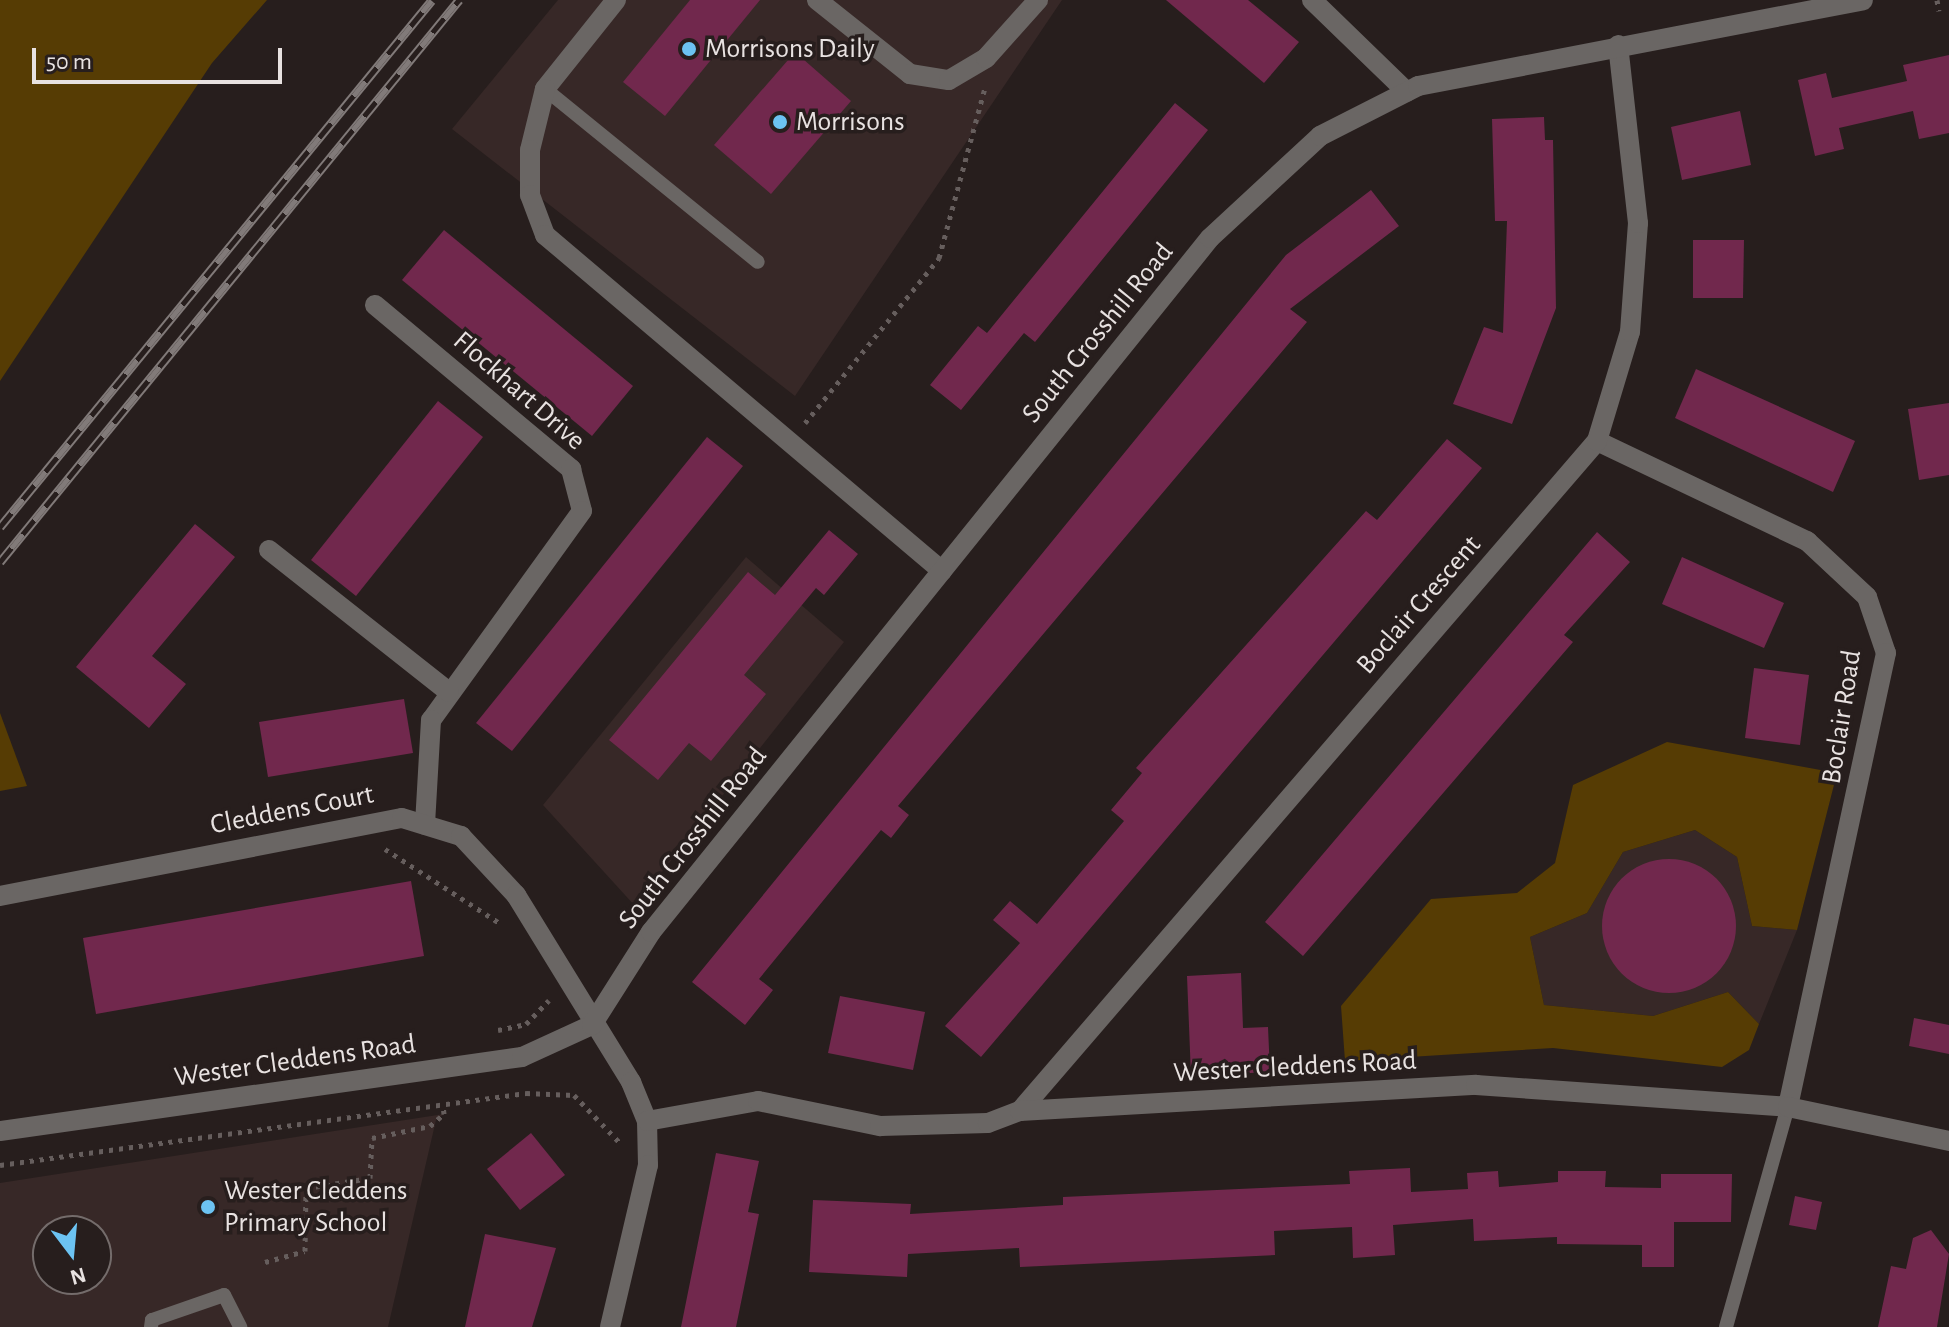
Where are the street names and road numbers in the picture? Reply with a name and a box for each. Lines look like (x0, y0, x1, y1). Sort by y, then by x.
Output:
street label: South Crosshill Road (1015, 236, 1181, 430)
street label: Flockhart Drive (446, 324, 592, 458)
street label: Boclair Crescent (1350, 529, 1488, 681)
street label: Boclair Road (1815, 648, 1869, 786)
street label: South Crosshill Road (611, 740, 775, 936)
street label: Cleddens Court (208, 778, 376, 842)
street label: Wester Cleddens Road (172, 1027, 418, 1095)
street label: Wester Cleddens Road (1173, 1044, 1417, 1090)

